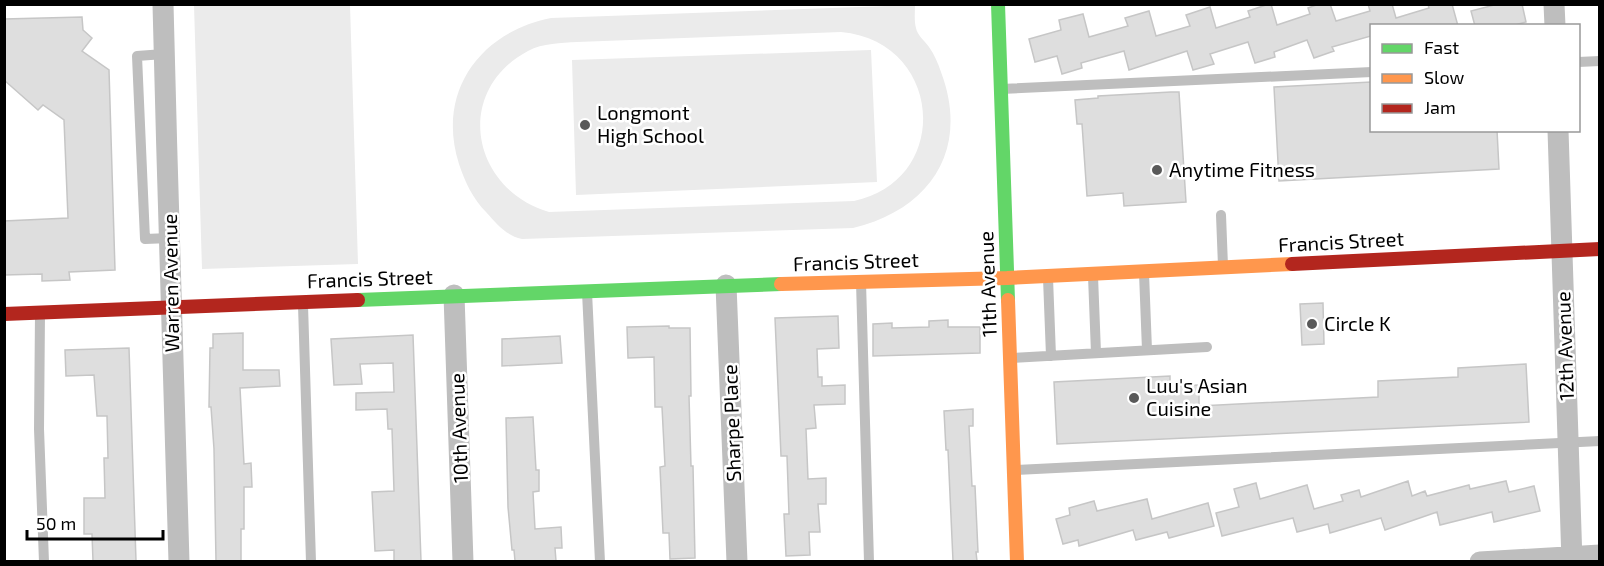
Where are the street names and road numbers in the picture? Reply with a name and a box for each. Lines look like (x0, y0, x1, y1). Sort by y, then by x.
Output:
street label: Warren Avenue (157, 213, 183, 353)
street label: Francis Street (1277, 226, 1405, 256)
street label: 11th Avenue (973, 231, 1001, 338)
street label: Francis Street (793, 247, 920, 275)
street label: Francis Street (307, 264, 434, 292)
street label: 12th Avenue (1550, 291, 1578, 401)
street label: Sharpe Place (717, 364, 745, 482)
street label: 10th Avenue (444, 373, 472, 484)

